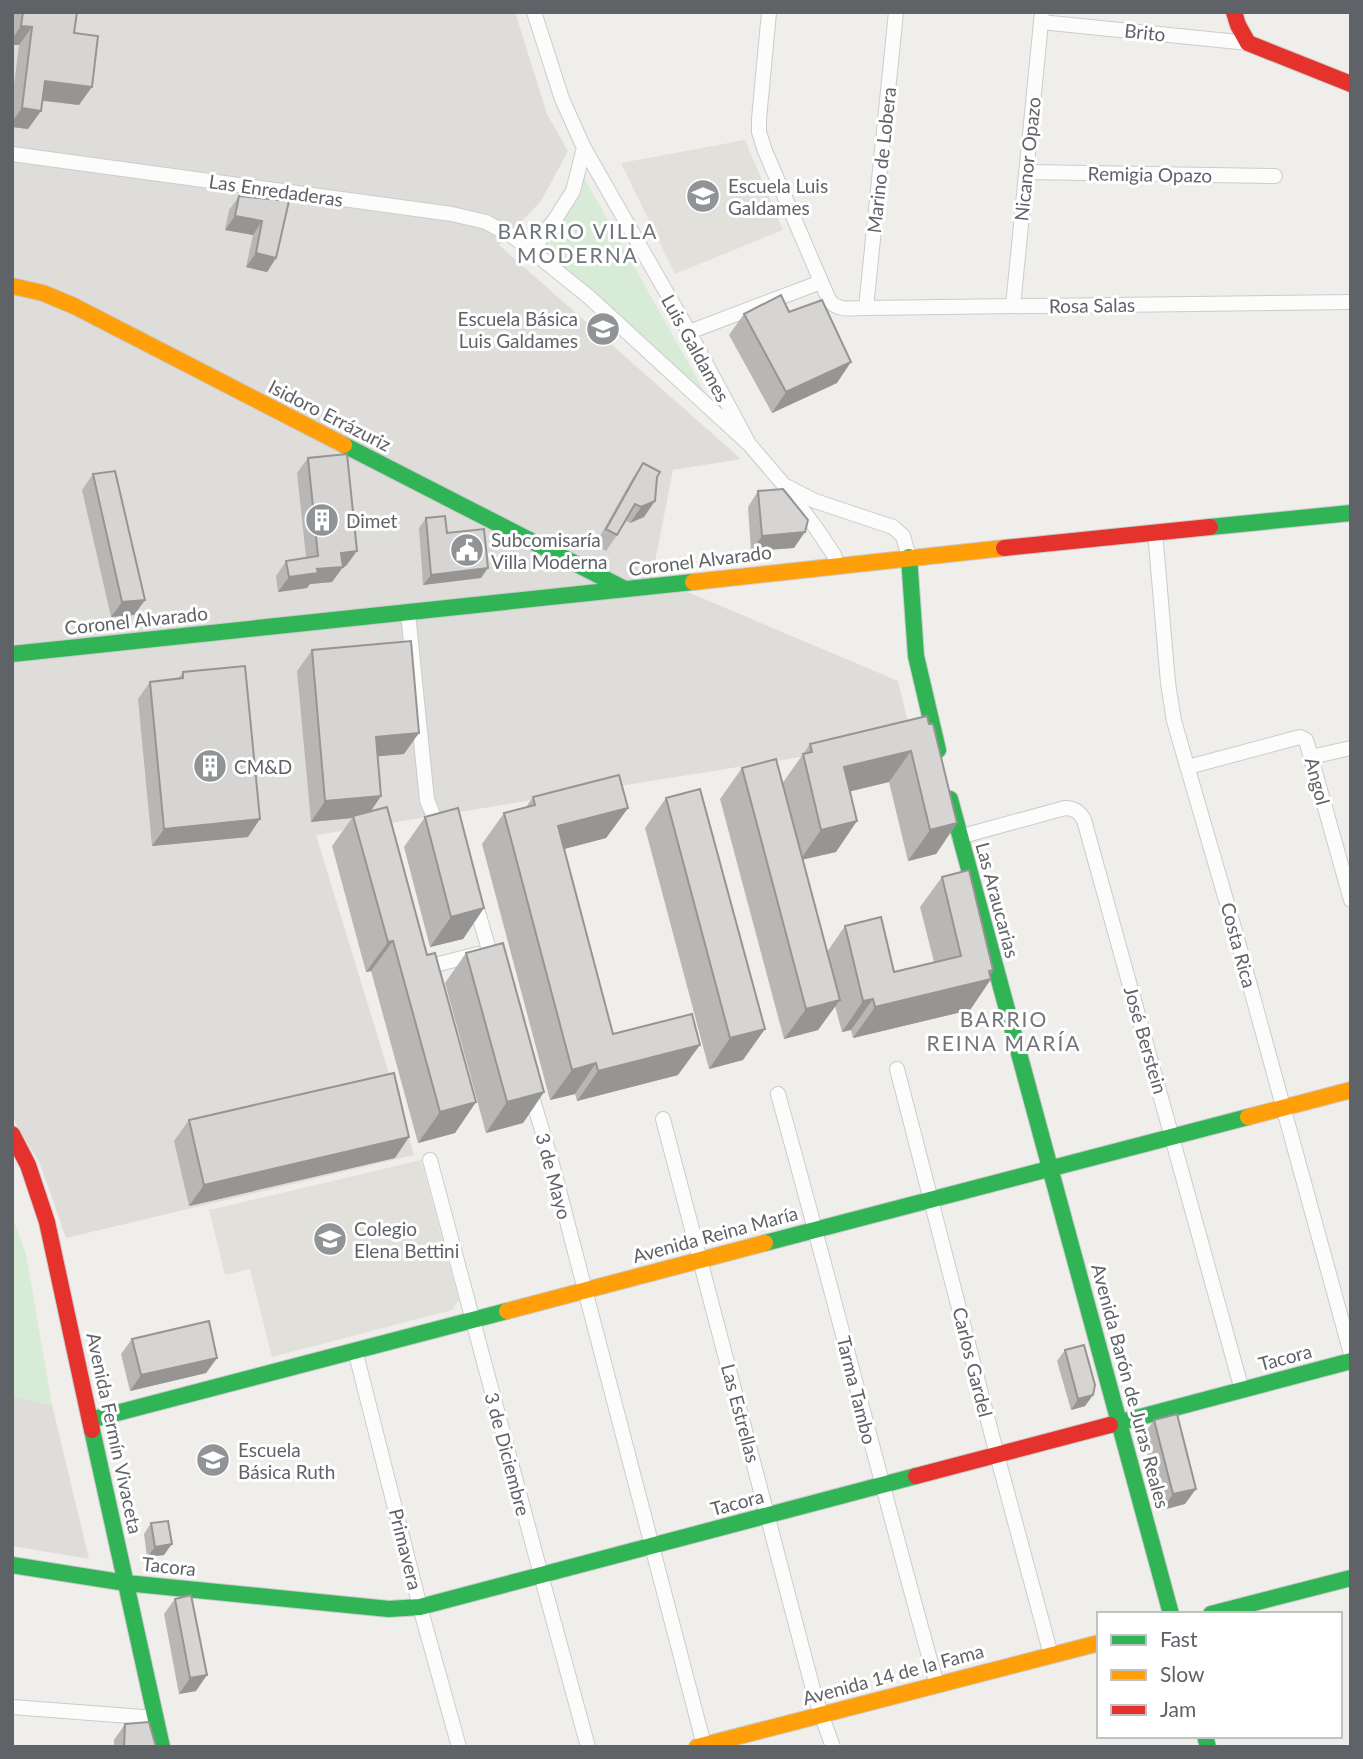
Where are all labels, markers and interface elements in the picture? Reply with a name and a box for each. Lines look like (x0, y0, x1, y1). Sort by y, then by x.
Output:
street label: Brito (1123, 18, 1167, 46)
street label: Marino de Lobera (862, 86, 900, 234)
street label: Nicanor Opazo (1009, 96, 1045, 222)
street label: Remigia Opazo (1088, 161, 1212, 187)
street label: Las Enredaderas (207, 169, 345, 211)
place label: Escuela Luis Galdames (728, 174, 828, 219)
school or university icon: Escuela Luis Galdames (684, 177, 722, 215)
district label: BARRIO VILLA MODERNA (497, 218, 659, 267)
street label: Luis Galdames (657, 290, 735, 406)
street label: Rosa Salas (1049, 293, 1135, 317)
place label: Escuela Básica Luis Galdames (458, 307, 578, 352)
school or university icon: Escuela Básica Luis Galdames (584, 310, 622, 348)
street label: Isidoro Errázuriz (265, 374, 395, 456)
building icon: Dimet (303, 501, 341, 539)
place label: Dimet (346, 509, 397, 532)
place label: Subcomisaría Villa Moderna (491, 528, 607, 573)
public building icon: Subcomisaría Villa Moderna (448, 531, 486, 569)
street label: Coronel Alvarado (627, 540, 773, 580)
street label: Coronel Alvarado (63, 601, 209, 639)
building icon: CM&D (191, 747, 229, 785)
place label: CM&D (234, 755, 292, 778)
street label: Angol (1301, 755, 1335, 807)
street label: Las Araucarias (971, 840, 1025, 960)
street label: Costa Rica (1217, 900, 1261, 990)
street label: José Berstein (1120, 984, 1172, 1096)
district label: BARRIO REINA MARÍA (926, 1006, 1082, 1055)
street label: 3 de Mayo (531, 1130, 577, 1222)
street label: Avenida Reina María (630, 1201, 800, 1267)
place label: Colegio Elena Bettini (354, 1217, 459, 1262)
school or university icon: Colegio Elena Bettini (311, 1220, 349, 1258)
street label: Avenida Barón de Juras Reales (1087, 1261, 1175, 1511)
street label: Carlos Gardel (948, 1305, 998, 1419)
street label: Avenida Fermín Vivaceta (82, 1330, 148, 1536)
street label: Tarma Tambo (832, 1334, 882, 1446)
street label: Tacora (1256, 1339, 1314, 1375)
street label: Las Estrellas (717, 1361, 765, 1465)
street label: 3 de Diciembre (480, 1390, 536, 1518)
place label: Escuela Básica Ruth (238, 1438, 335, 1483)
school or university icon: Escuela Básica Ruth (194, 1441, 232, 1479)
street label: Tacora (708, 1484, 766, 1520)
street label: Primavera (385, 1506, 427, 1592)
street label: Tacora (141, 1552, 197, 1580)
legend (1097, 1612, 1342, 1738)
text: Fast (1160, 1626, 1198, 1651)
street label: Avenida 14 de la Fama (800, 1639, 986, 1709)
text: Slow (1160, 1661, 1205, 1686)
text: Jam (1160, 1696, 1196, 1721)

